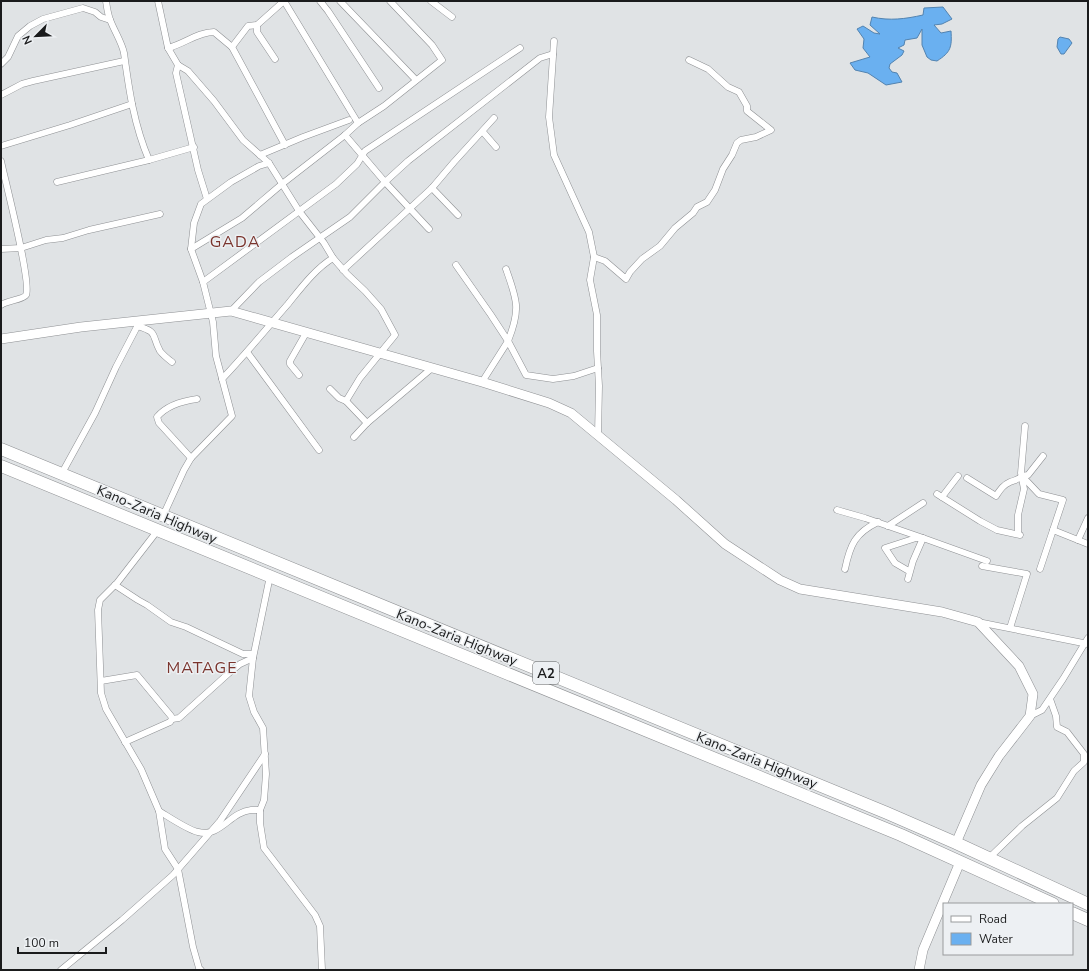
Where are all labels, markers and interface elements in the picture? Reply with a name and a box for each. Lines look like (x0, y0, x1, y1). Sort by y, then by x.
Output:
north arrow (16, 16, 56, 56)
text: N (19, 33, 36, 47)
district label: GADA (210, 231, 260, 253)
street label: Kano-Zaria Highway (94, 481, 221, 549)
street label: Kano-Zaria Highway (393, 604, 521, 671)
district label: MATAGE (167, 657, 237, 679)
road number: A2 (533, 662, 559, 684)
street label: Kano-Zaria Highway (693, 727, 821, 794)
legend (943, 903, 1073, 955)
text: Road (979, 911, 1007, 927)
scale bar (18, 929, 106, 955)
text: Water (979, 931, 1013, 947)
text: 100 m (24, 935, 59, 951)

